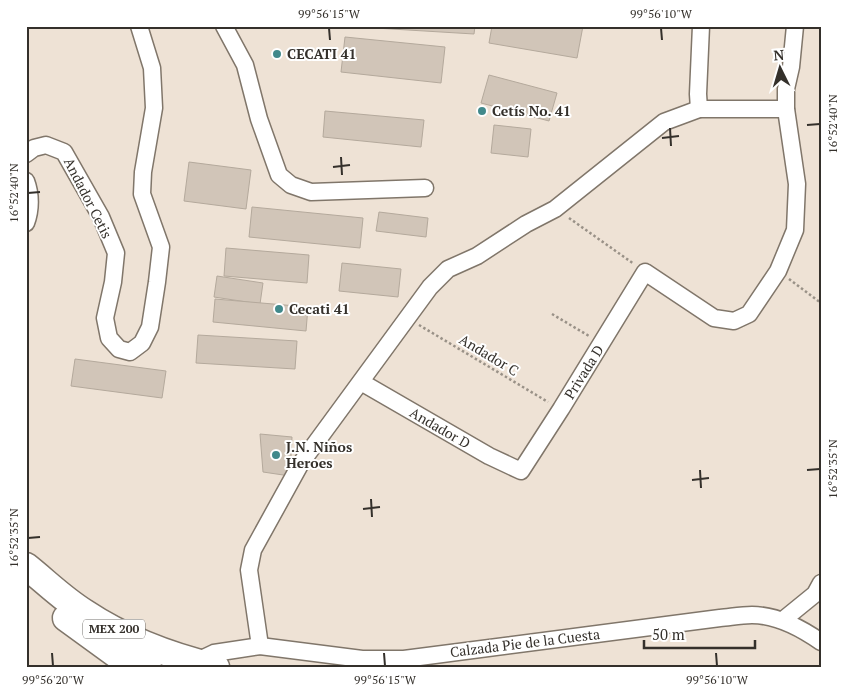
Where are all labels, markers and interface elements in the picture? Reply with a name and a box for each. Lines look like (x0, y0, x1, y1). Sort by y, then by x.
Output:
text: 99°56'15"W (298, 6, 361, 21)
text: 99°56'10"W (630, 6, 693, 21)
north arrow (754, 42, 804, 92)
place label: CECATI 41 (287, 44, 356, 63)
text: N (773, 45, 785, 64)
marker: CECATI 41 (271, 48, 283, 60)
text: 16°52'40"N (825, 94, 840, 154)
place label: Cetís No. 41 (492, 101, 571, 120)
marker: Cetís No. 41 (476, 105, 488, 117)
street label: Andador Cetis (60, 154, 117, 241)
text: 16°52'40"N (6, 163, 21, 223)
place label: Cecati 41 (289, 299, 350, 318)
marker: Cecati 41 (273, 303, 285, 315)
street label: Andador C (456, 329, 522, 380)
street label: Privada D (560, 341, 608, 402)
street label: Andador D (407, 403, 474, 453)
place label: J.N. Niños Heroes (286, 437, 352, 472)
text: 16°52'35"N (825, 439, 840, 499)
marker: J.N. Niños Heroes (270, 449, 282, 461)
text: 16°52'35"N (6, 508, 21, 568)
scale bar (644, 618, 756, 650)
road number: MEX 200 (83, 620, 145, 638)
street label: Calzada Pie de la Cuesta (449, 624, 601, 661)
text: 50 m (652, 624, 685, 644)
text: 99°56'20"W (22, 672, 85, 687)
text: 99°56'15"W (354, 672, 417, 687)
text: 99°56'10"W (686, 672, 749, 687)

